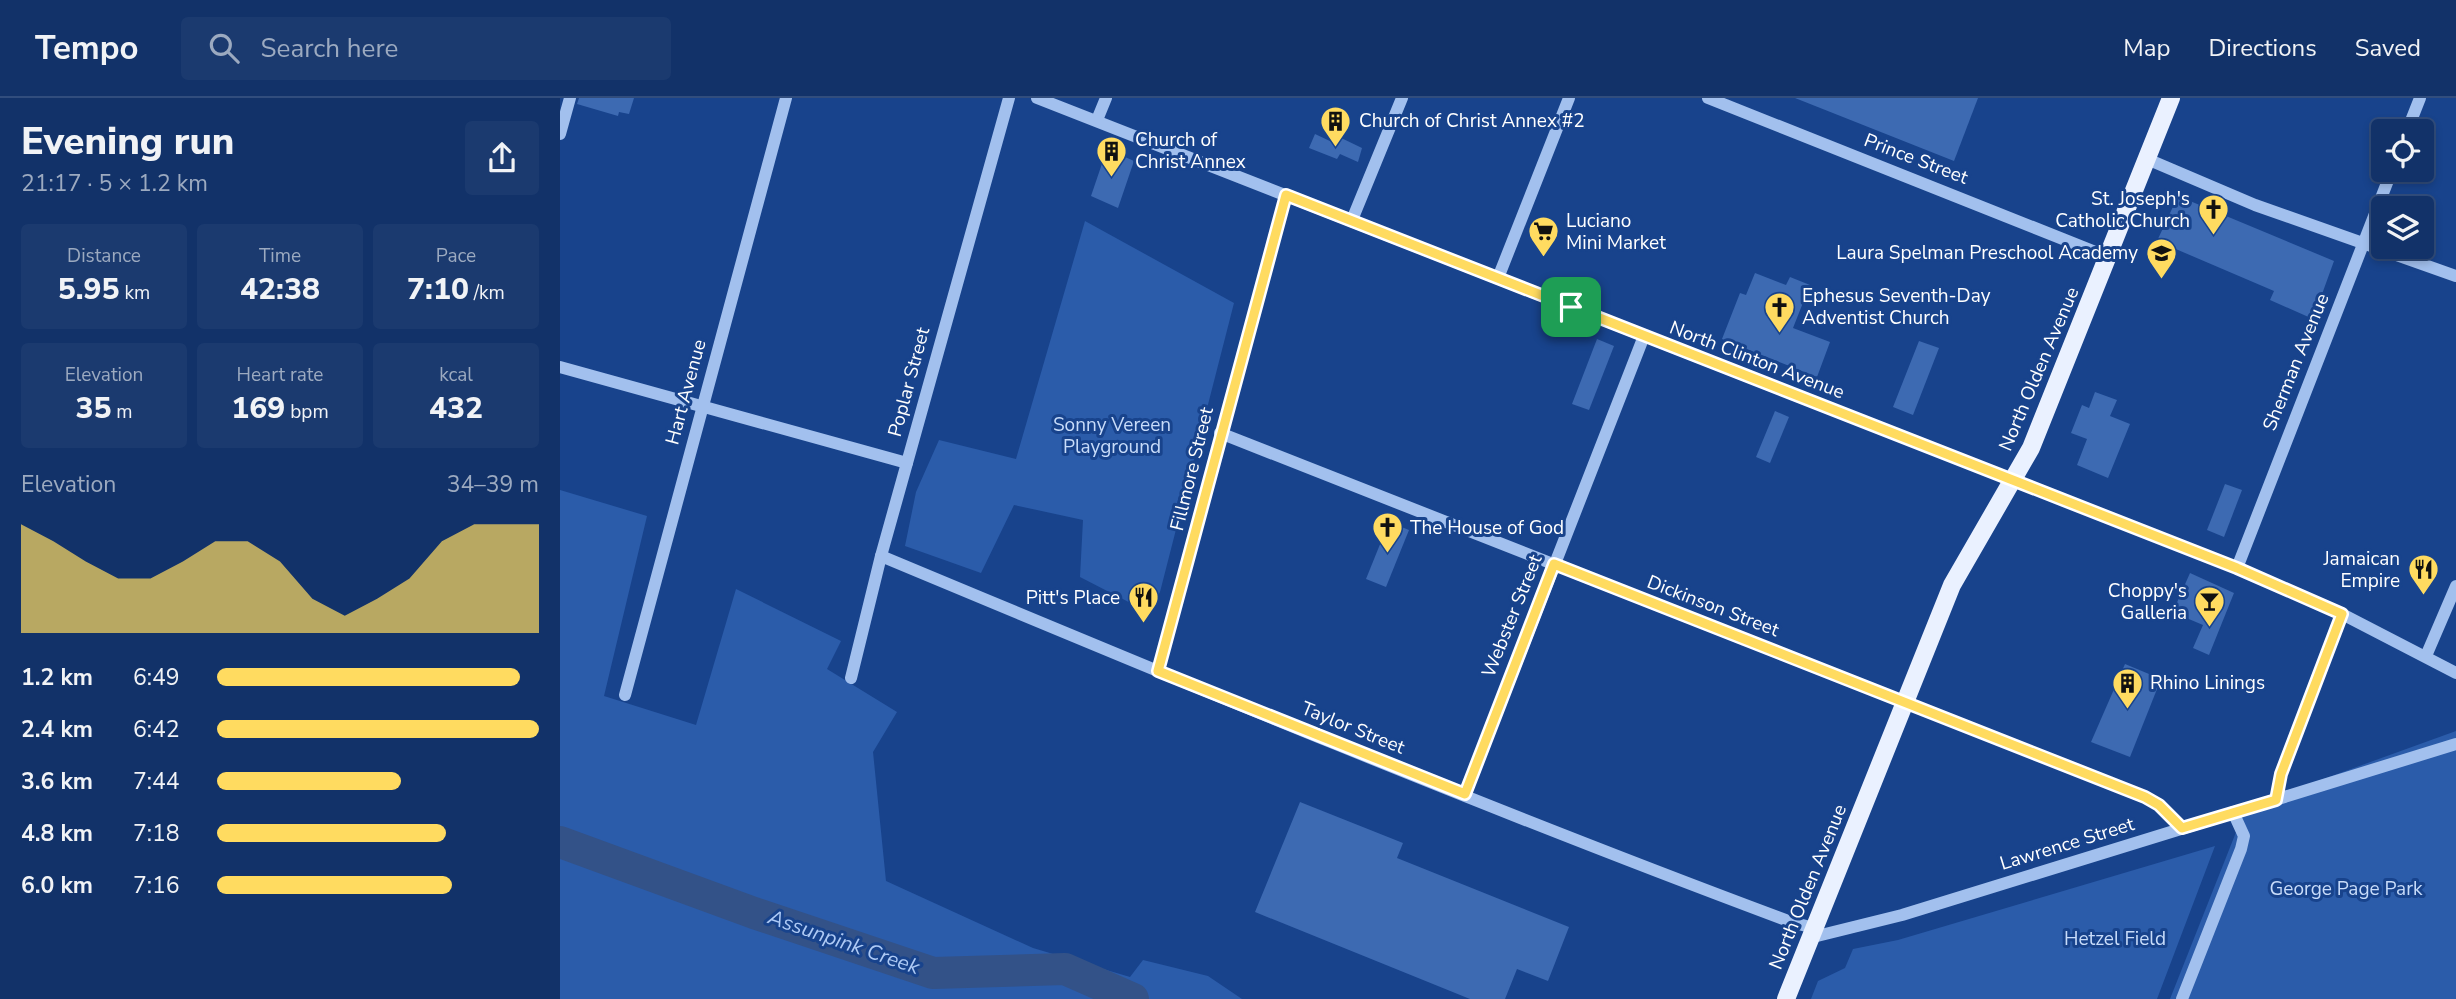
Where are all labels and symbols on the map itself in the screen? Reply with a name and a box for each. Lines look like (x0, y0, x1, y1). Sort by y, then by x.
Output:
building icon: Church of Christ Annex #2 (1319, 104, 1353, 148)
place label: Church of Christ Annex #2 (1359, 108, 1585, 134)
place label: Church of Christ Annex (1135, 127, 1246, 175)
street label: Prince Street (1860, 127, 1972, 191)
building icon: Church of Christ Annex (1095, 134, 1129, 178)
place label: St. Joseph's Catholic Church (2055, 186, 2190, 234)
church icon: St. Joseph's Catholic Church (2196, 193, 2230, 237)
place label: Luciano Mini Market (1566, 208, 1666, 256)
supermarket icon: Luciano Mini Market (1526, 215, 1560, 259)
school or university icon: Laura Spelman Preschool Academy (2144, 236, 2178, 280)
place label: Laura Spelman Preschool Academy (1836, 240, 2138, 266)
pin (1541, 277, 1601, 337)
place label: Ephesus Seventh-Day Adventist Church (1802, 283, 1991, 331)
street label: North Olden Avenue (1993, 283, 2085, 455)
street label: Sherman Avenue (2257, 289, 2335, 435)
church icon: Ephesus Seventh-Day Adventist Church (1762, 290, 1796, 334)
street label: North Clinton Avenue (1666, 315, 1848, 405)
street label: Poplar Street (882, 324, 936, 440)
street label: Hart Avenue (659, 336, 713, 448)
street label: Fillmore Street (1164, 404, 1220, 533)
park label: Sonny Vereen Playground (1053, 412, 1171, 460)
church icon: The House of God (1370, 511, 1404, 555)
place label: The House of God (1410, 515, 1564, 541)
place label: Jamaican Empire (2322, 546, 2400, 594)
street label: Webster Street (1476, 550, 1549, 681)
restaurant icon: Jamaican Empire (2406, 553, 2440, 597)
street label: Dickinson Street (1643, 569, 1783, 643)
place label: Choppy's Galleria (2108, 578, 2187, 626)
restaurant icon: Pitt's Place (1126, 581, 1160, 625)
place label: Pitt's Place (1026, 585, 1120, 611)
bar icon: Choppy's Galleria (2193, 585, 2227, 629)
building icon: Rhino Linings (2110, 666, 2144, 710)
place label: Rhino Linings (2150, 670, 2265, 696)
street label: Taylor Street (1297, 695, 1409, 761)
street label: North Olden Avenue (1763, 801, 1853, 973)
street label: Lawrence Street (1997, 811, 2138, 877)
park label: George Page Park (2270, 876, 2423, 902)
water label: Assunpink Creek (764, 903, 924, 981)
park label: Hetzel Field (2064, 926, 2166, 952)

